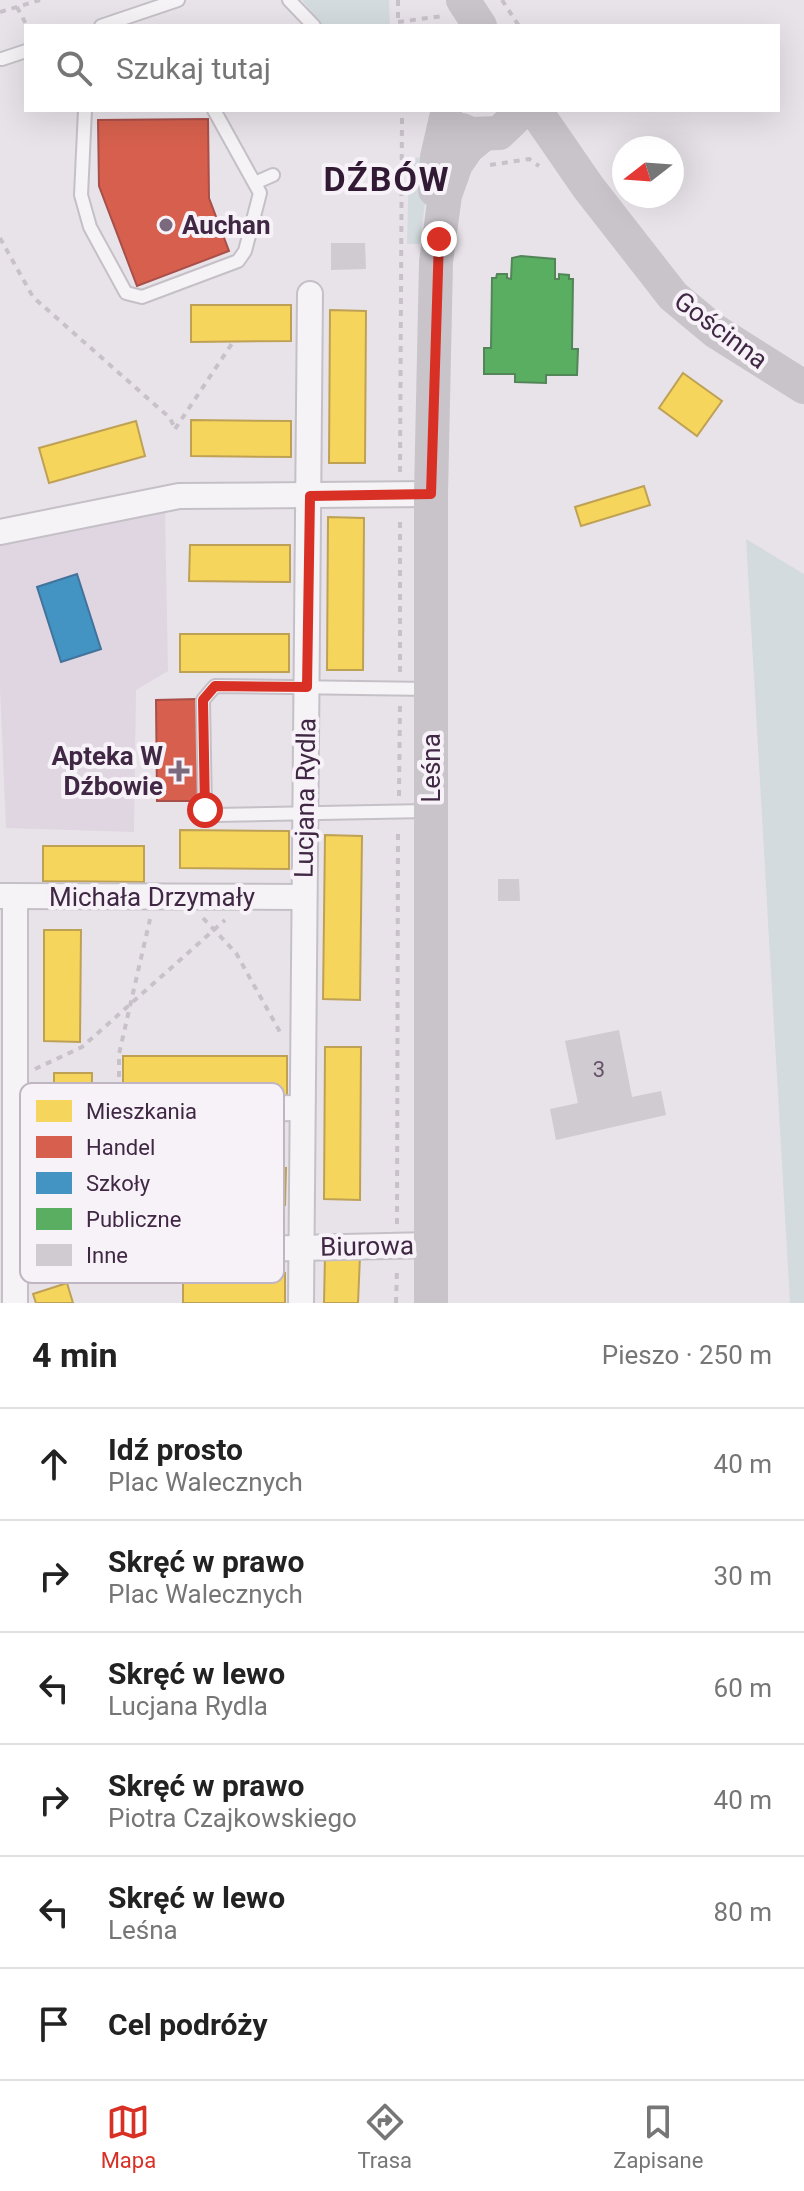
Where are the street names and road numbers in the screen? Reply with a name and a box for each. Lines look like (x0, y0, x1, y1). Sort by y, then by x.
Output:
street label: Gościnna (669, 285, 773, 375)
street label: Lucjana Rydla (289, 718, 321, 878)
street label: Leśna (416, 733, 446, 803)
street label: Michała Drzymały (49, 882, 255, 912)
street label: Biurowa (320, 1230, 414, 1262)

